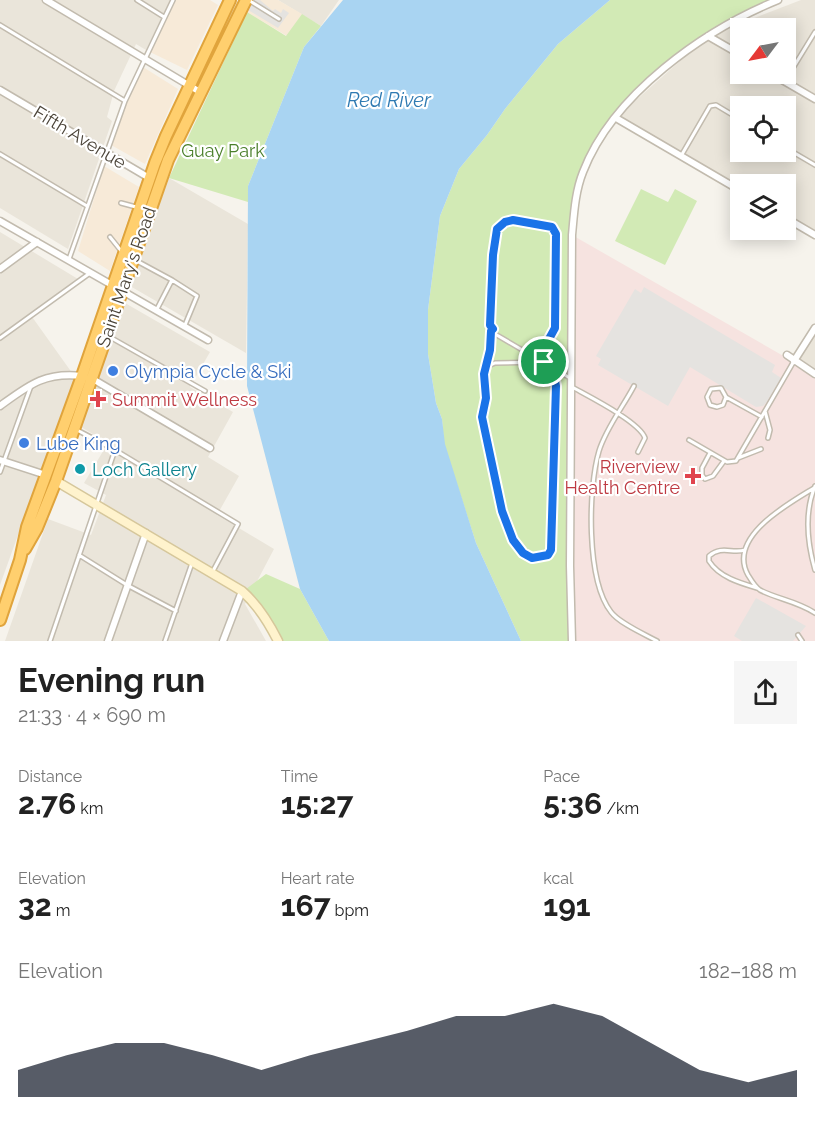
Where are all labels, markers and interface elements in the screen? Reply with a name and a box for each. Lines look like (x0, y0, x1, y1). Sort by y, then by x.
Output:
north arrow (730, 18, 796, 84)
map controls (730, 18, 796, 240)
water label: Red River (347, 88, 432, 112)
button: locate (730, 96, 796, 162)
street label: Fifth Avenue (30, 101, 130, 173)
park label: Guay Park (181, 140, 265, 161)
button: layers (730, 174, 796, 240)
street label: Saint Mary's Road (92, 204, 160, 350)
pin (518, 336, 569, 387)
icon: arrive (527, 345, 560, 378)
place label: Olympia Cycle & Ski (125, 361, 292, 382)
marker: Olympia Cycle & Ski (106, 364, 120, 378)
place label: Summit Wellness (112, 389, 257, 410)
marker: Summit Wellness (89, 390, 107, 408)
place label: Lube King (36, 433, 121, 454)
marker: Lube King (17, 436, 31, 450)
place label: Riverview Health Centre (565, 456, 680, 498)
place label: Loch Gallery (92, 459, 197, 480)
marker: Loch Gallery (73, 462, 87, 476)
marker: Riverview Health Centre (684, 467, 702, 485)
text: Evening run (18, 661, 205, 700)
button: share (734, 661, 797, 724)
text: 21:33 · 4 × 690 m (18, 703, 166, 727)
text: Distance (18, 767, 82, 786)
text: Time (281, 767, 318, 786)
text: Pace (543, 767, 580, 786)
text: 2.76 (18, 786, 76, 821)
text: 15:27 (281, 786, 353, 821)
text: 5:36 (543, 786, 602, 821)
text: km (76, 799, 103, 818)
text: /km (602, 799, 639, 818)
text: Elevation (18, 869, 86, 888)
text: Heart rate (281, 869, 354, 888)
text: kcal (543, 869, 573, 888)
text: 32 (18, 888, 52, 923)
text: 167 (281, 888, 331, 923)
text: 191 (543, 888, 591, 923)
text: m (52, 901, 70, 920)
text: bpm (331, 901, 369, 920)
text: Elevation (18, 959, 103, 983)
text: 182–188 m (699, 959, 797, 983)

